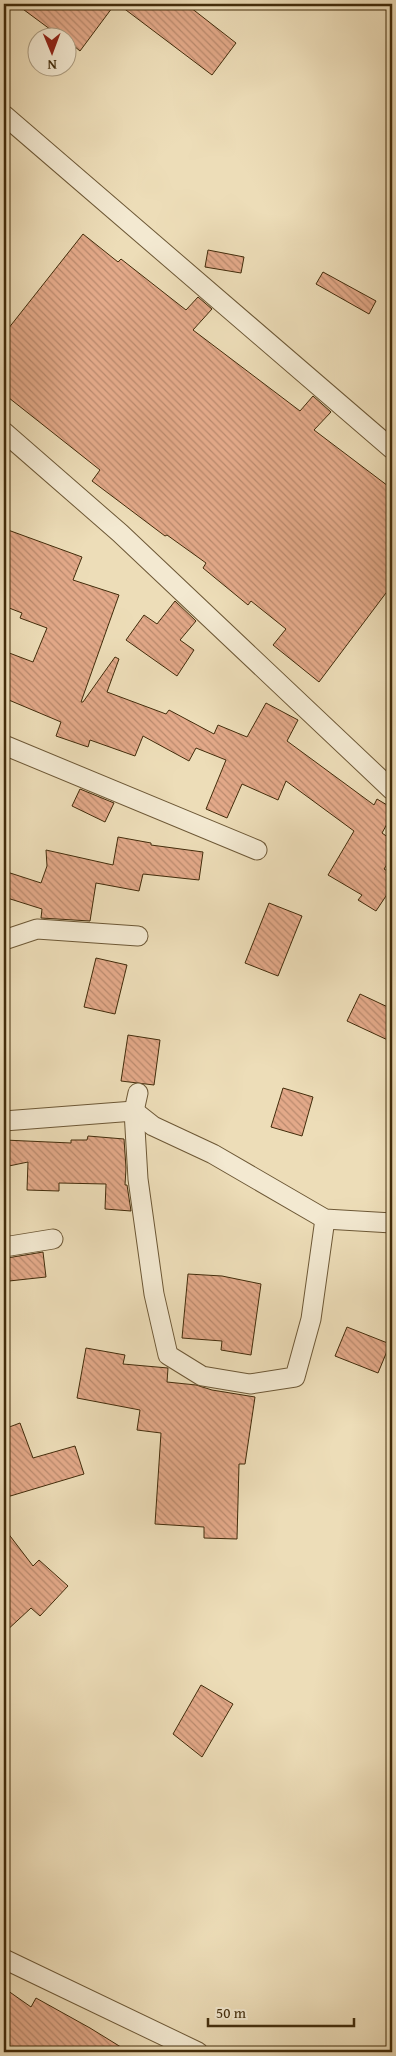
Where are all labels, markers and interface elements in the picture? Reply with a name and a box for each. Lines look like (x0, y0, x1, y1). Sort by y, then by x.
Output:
north arrow (28, 28, 78, 78)
text: N (47, 55, 57, 75)
scale bar (208, 1996, 355, 2028)
text: 50 m (216, 2002, 247, 2023)

